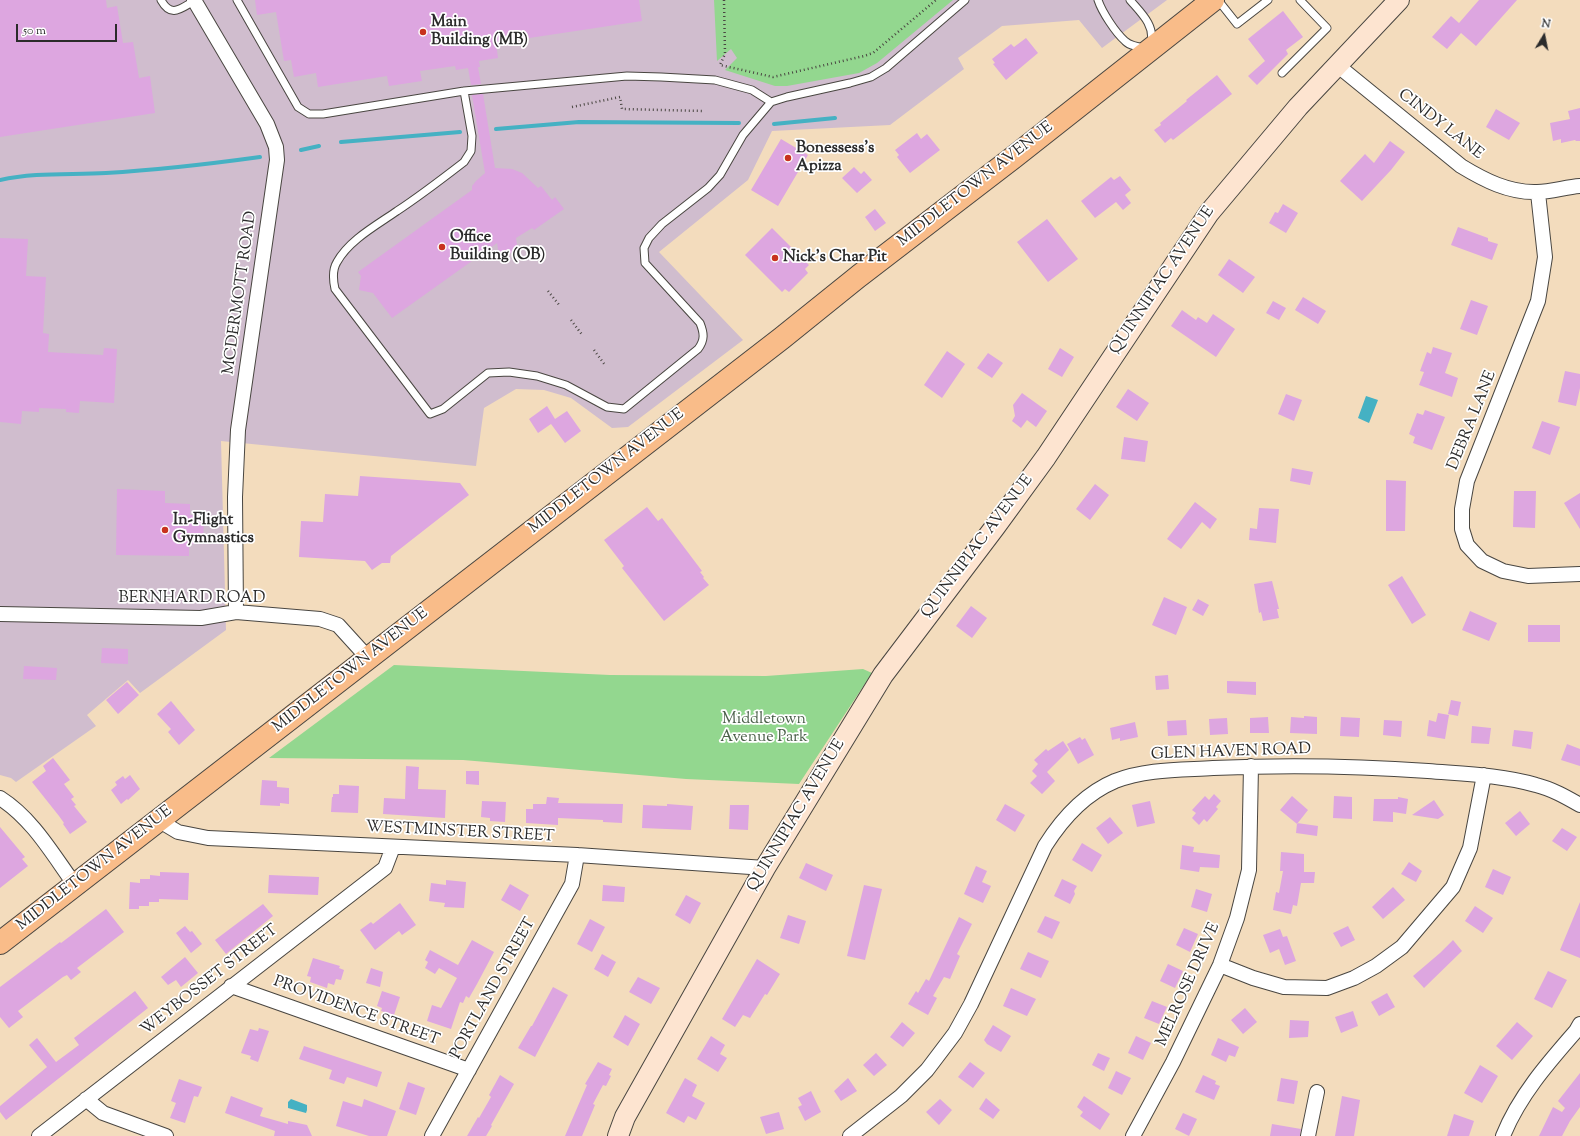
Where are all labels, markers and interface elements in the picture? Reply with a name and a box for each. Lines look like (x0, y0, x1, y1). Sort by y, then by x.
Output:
place label: Main Building (MB) (431, 13, 528, 51)
scale bar (18, 16, 119, 42)
north arrow (1524, 16, 1564, 56)
text: N (1540, 16, 1552, 33)
text: 50 m (23, 22, 46, 40)
marker: Main Building (MB) (418, 27, 428, 37)
street label: CINDY LANE (1394, 86, 1486, 164)
street label: MIDDLETOWN AVENUE (894, 118, 1058, 252)
place label: Bonessess's Apizza (796, 139, 874, 177)
marker: Bonessess's Apizza (783, 153, 793, 163)
street label: QUINNIPIAC AVENUE (1106, 203, 1220, 359)
street label: MCDERMOTT ROAD (220, 210, 262, 376)
place label: Office Building (OB) (450, 228, 545, 266)
marker: Office Building (OB) (437, 242, 447, 252)
place label: Nick's Char Pit (783, 248, 887, 268)
marker: Nick's Char Pit (770, 253, 780, 263)
street label: DEBRA LANE (1444, 369, 1502, 473)
street label: MIDDLETOWN AVENUE (525, 405, 689, 539)
street label: QUINNIPIAC AVENUE (918, 472, 1038, 622)
place label: In-Flight Gymnastics (173, 511, 254, 549)
marker: In-Flight Gymnastics (160, 525, 170, 535)
street label: BERNHARD ROAD (119, 589, 265, 609)
street label: MIDDLETOWN AVENUE (269, 604, 433, 738)
park label: Middletown Avenue Park (720, 710, 808, 748)
street label: QUINNIPIAC AVENUE (744, 736, 850, 896)
street label: GLEN HAVEN ROAD (1151, 741, 1311, 765)
street label: MIDDLETOWN AVENUE (13, 802, 177, 936)
street label: WESTMINSTER STREET (365, 818, 555, 848)
street label: PORTLAND STREET (447, 915, 541, 1063)
street label: MELROSE DRIVE (1153, 920, 1225, 1050)
street label: WEYBOSSET STREET (138, 921, 282, 1041)
street label: PROVIDENCE STREET (270, 973, 442, 1051)

